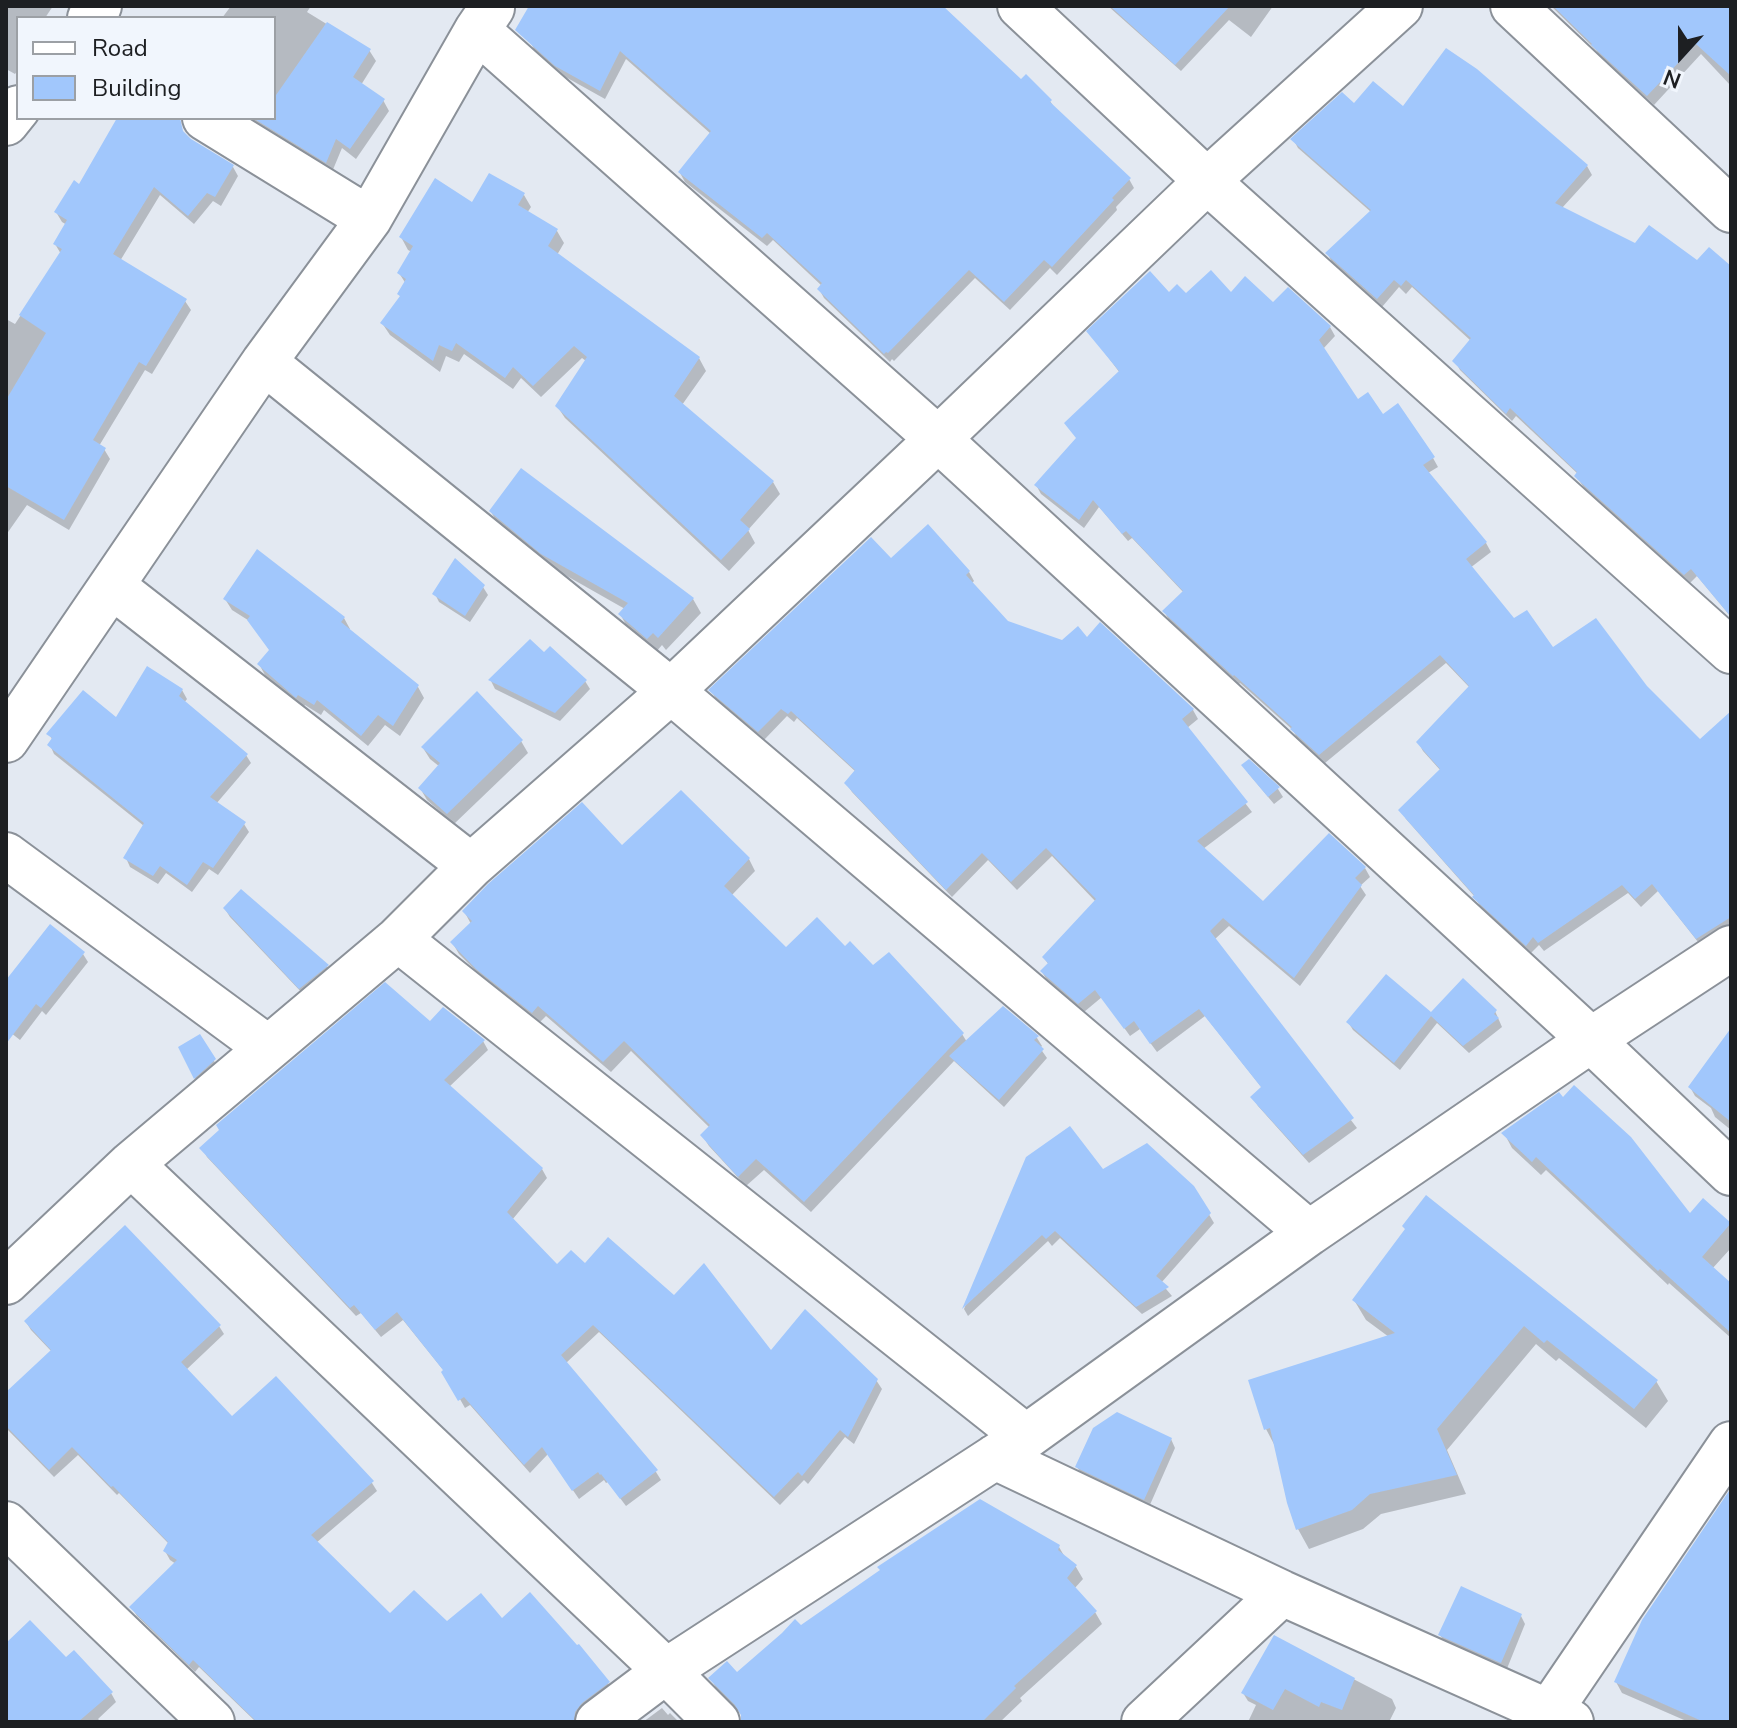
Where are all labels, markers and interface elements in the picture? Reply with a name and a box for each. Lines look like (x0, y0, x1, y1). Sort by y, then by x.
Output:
legend (16, 16, 276, 120)
north arrow (1641, 16, 1721, 96)
text: Road (92, 32, 148, 64)
text: N (1659, 61, 1685, 95)
text: Building (92, 72, 182, 104)

